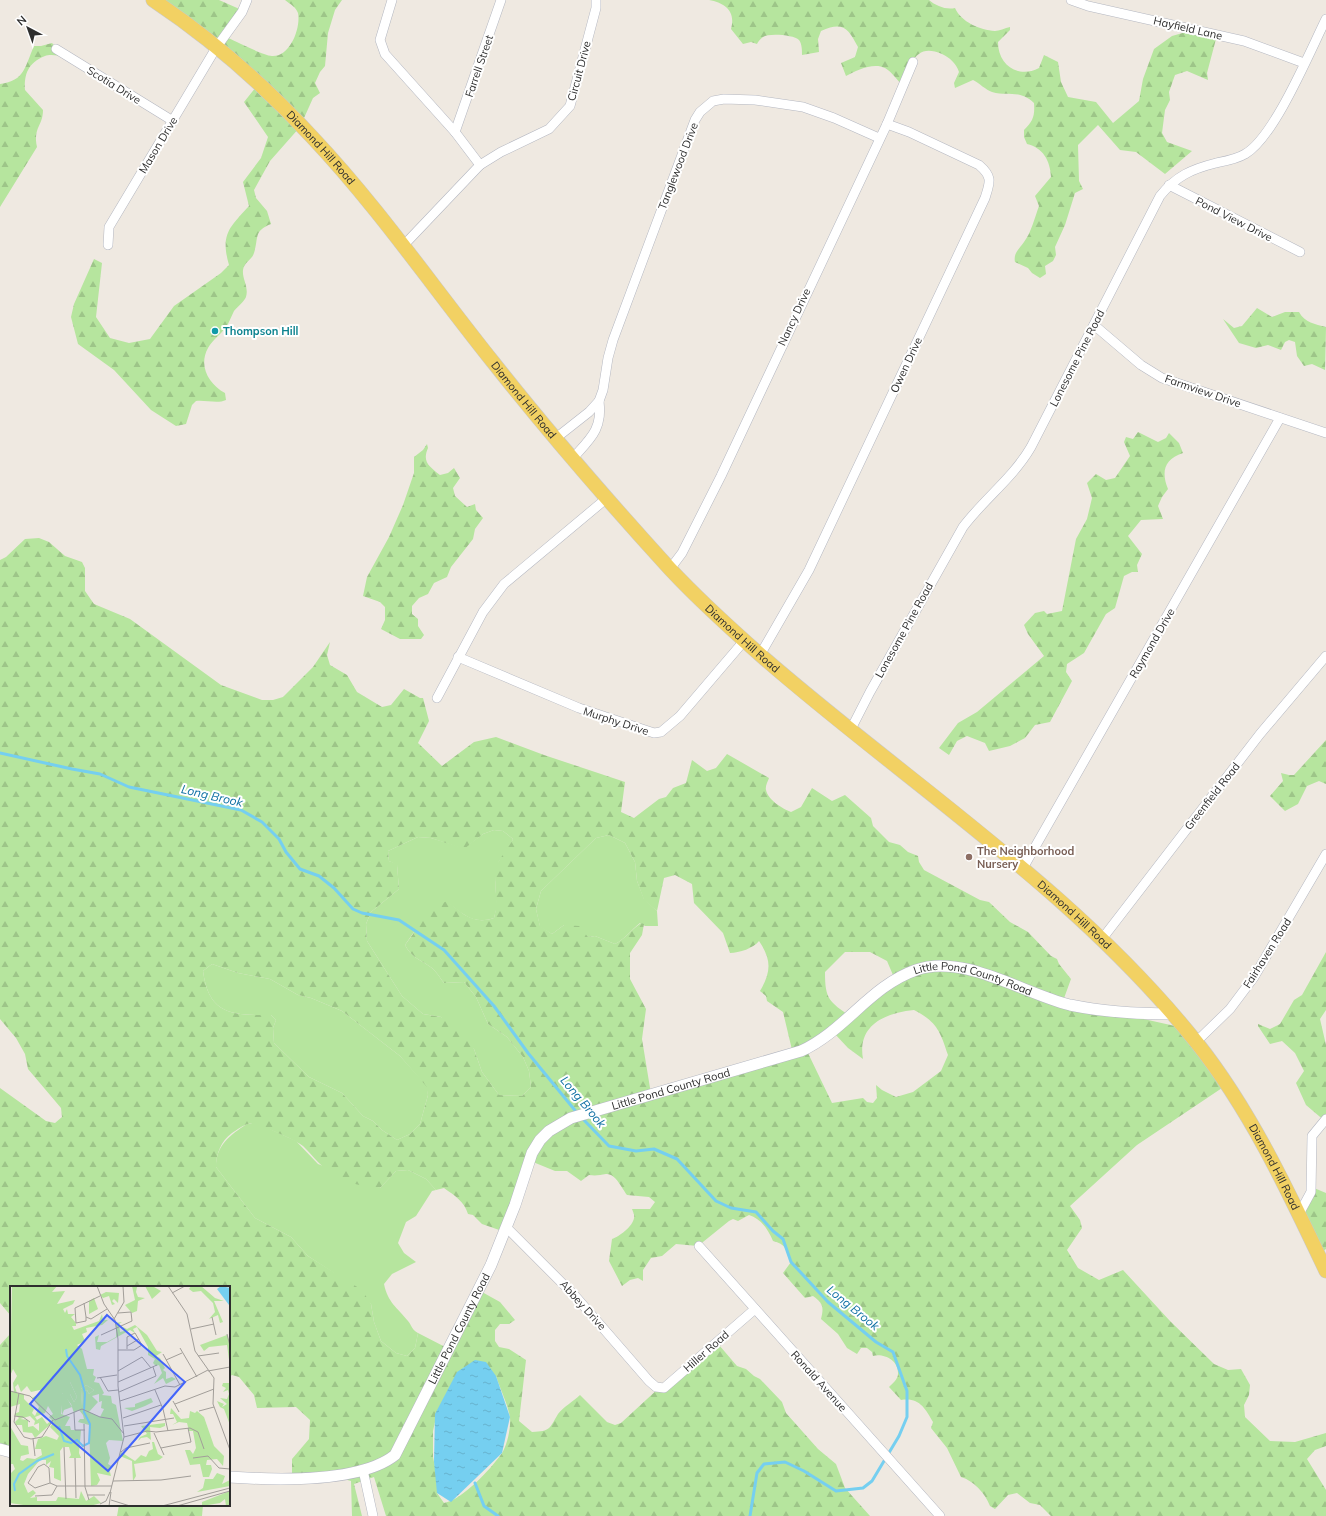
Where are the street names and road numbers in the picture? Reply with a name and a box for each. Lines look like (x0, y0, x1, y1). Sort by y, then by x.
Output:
street label: Hayfield Lane (1152, 13, 1224, 43)
street label: Farrell Street (462, 33, 496, 99)
street label: Circuit Drive (564, 39, 594, 103)
street label: Scotia Drive (84, 63, 144, 107)
street label: Diamond Hill Road (284, 108, 358, 187)
street label: Mason Drive (136, 114, 180, 176)
street label: Tanglewood Drive (655, 120, 701, 212)
street label: Pond View Drive (1193, 194, 1275, 244)
street label: Nancy Drive (775, 286, 813, 348)
street label: Lonesome Pine Road (1046, 307, 1108, 409)
street label: Owen Drive (887, 335, 925, 395)
street label: Diamond Hill Road (488, 358, 559, 441)
street label: Farmview Drive (1163, 371, 1243, 411)
street label: Lonesome Pine Road (872, 580, 936, 680)
street label: Diamond Hill Road (702, 601, 783, 676)
street label: Raymond Drive (1126, 606, 1178, 680)
street label: Murphy Drive (581, 704, 651, 738)
street label: Greenfield Road (1181, 759, 1243, 833)
street label: Diamond Hill Road (1035, 877, 1114, 952)
street label: Fairhaven Road (1240, 915, 1294, 991)
street label: Little Pond County Road (911, 959, 1034, 998)
street label: Little Pond County Road (610, 1065, 732, 1113)
street label: Diamond Hill Road (1246, 1121, 1303, 1212)
street label: Little Pond County Road (425, 1271, 493, 1386)
street label: Abbey Drive (557, 1277, 609, 1333)
street label: Hiller Road (680, 1327, 732, 1375)
street label: Ronald Avenue (788, 1348, 850, 1414)

